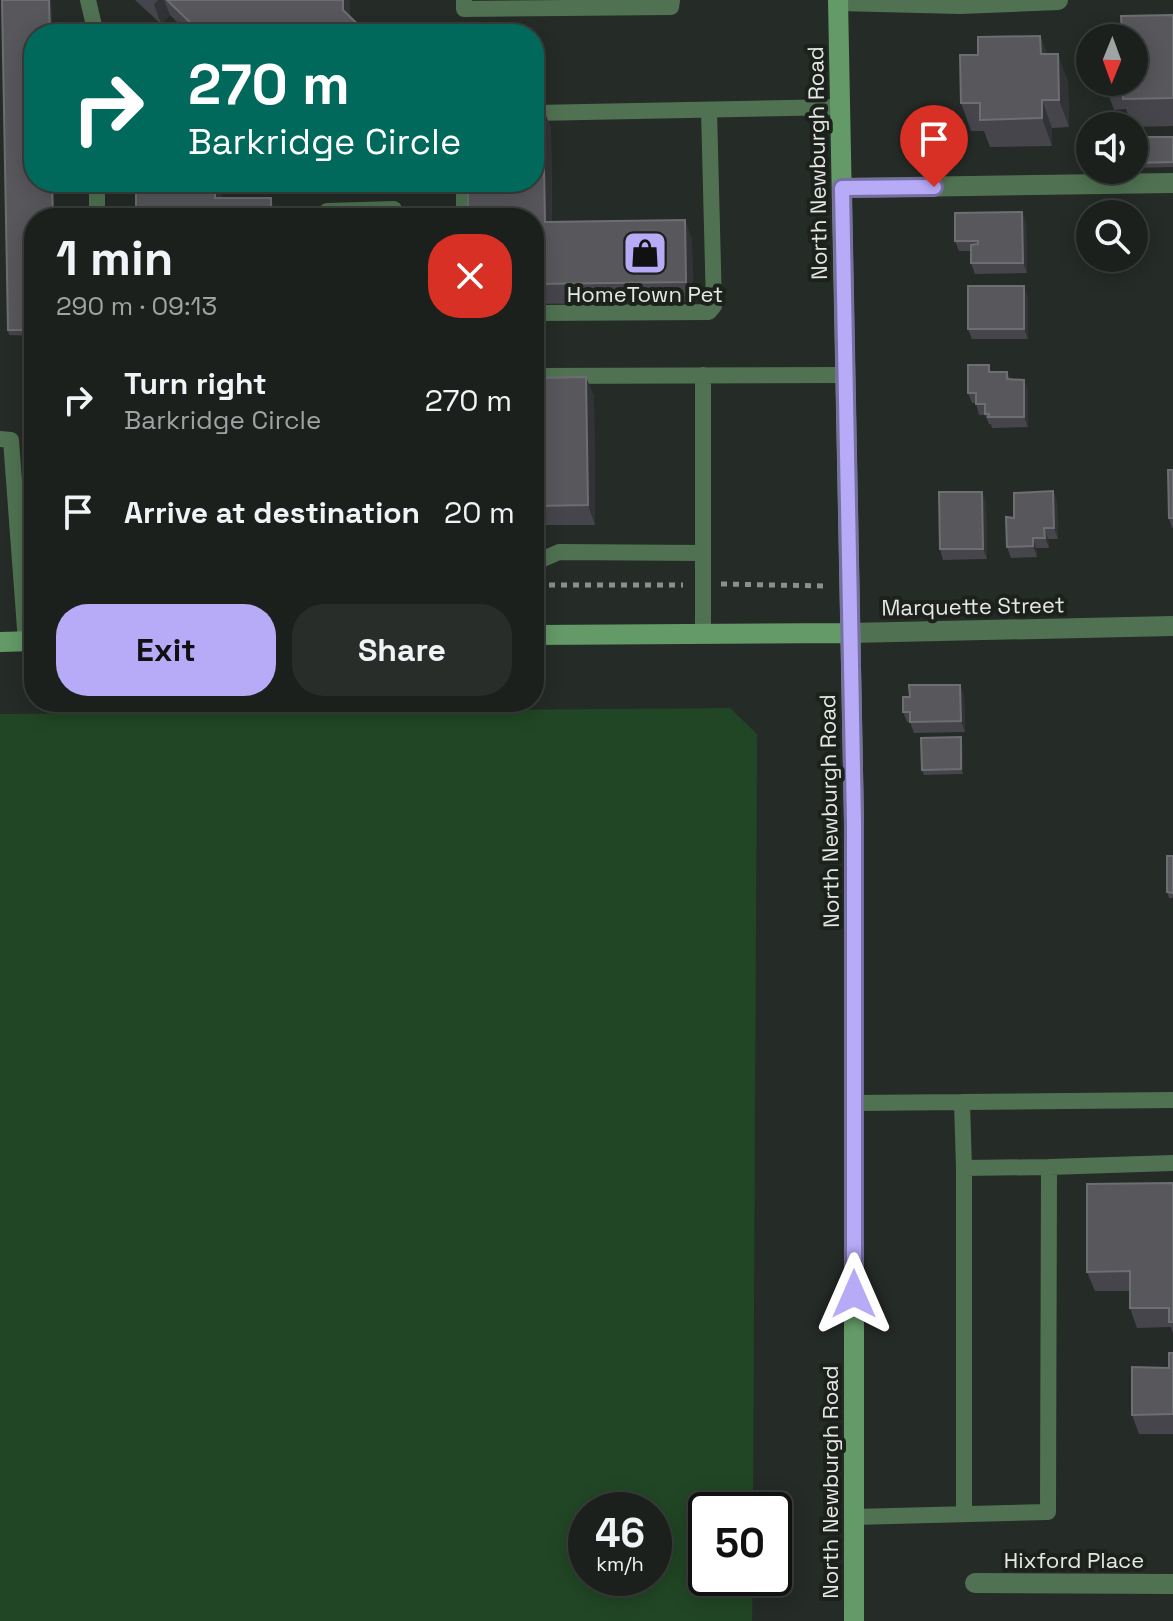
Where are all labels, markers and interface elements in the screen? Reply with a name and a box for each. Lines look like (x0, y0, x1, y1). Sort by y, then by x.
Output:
north arrow (1076, 24, 1148, 96)
map controls (1076, 24, 1148, 272)
street label: North Newburgh Road (801, 46, 833, 280)
text: 270 m (188, 49, 350, 120)
icon: right (56, 56, 160, 160)
pin (900, 105, 968, 187)
button: sound (1076, 112, 1148, 184)
icon: arrive (912, 117, 956, 161)
text: Barkridge Circle (188, 119, 461, 165)
button: search (1076, 200, 1148, 272)
text: 1 min (56, 228, 173, 289)
shop icon: HomeTown Pet (621, 229, 669, 277)
button: close (428, 234, 512, 318)
place label: HomeTown Pet (567, 280, 723, 308)
text: 290 m · 09:13 (56, 289, 217, 323)
text: Turn right (124, 364, 267, 403)
icon: right (56, 378, 100, 422)
text: 270 m (425, 381, 512, 420)
text: Barkridge Circle (124, 403, 321, 437)
icon: arrive (56, 490, 100, 534)
text: Arrive at destination (124, 493, 420, 532)
text: 20 m (444, 493, 515, 532)
street label: Marquette Street (881, 590, 1065, 622)
button: Exit (56, 604, 276, 696)
button: Share (292, 604, 512, 696)
street label: North Newburgh Road (813, 694, 845, 928)
position arrow (812, 1252, 896, 1336)
street label: North Newburgh Road (816, 1365, 844, 1599)
speed limit sign: 50 (688, 1492, 792, 1596)
text: 46 (595, 1508, 645, 1559)
street label: Hixford Place (1004, 1546, 1144, 1574)
text: km/h (596, 1551, 644, 1577)

